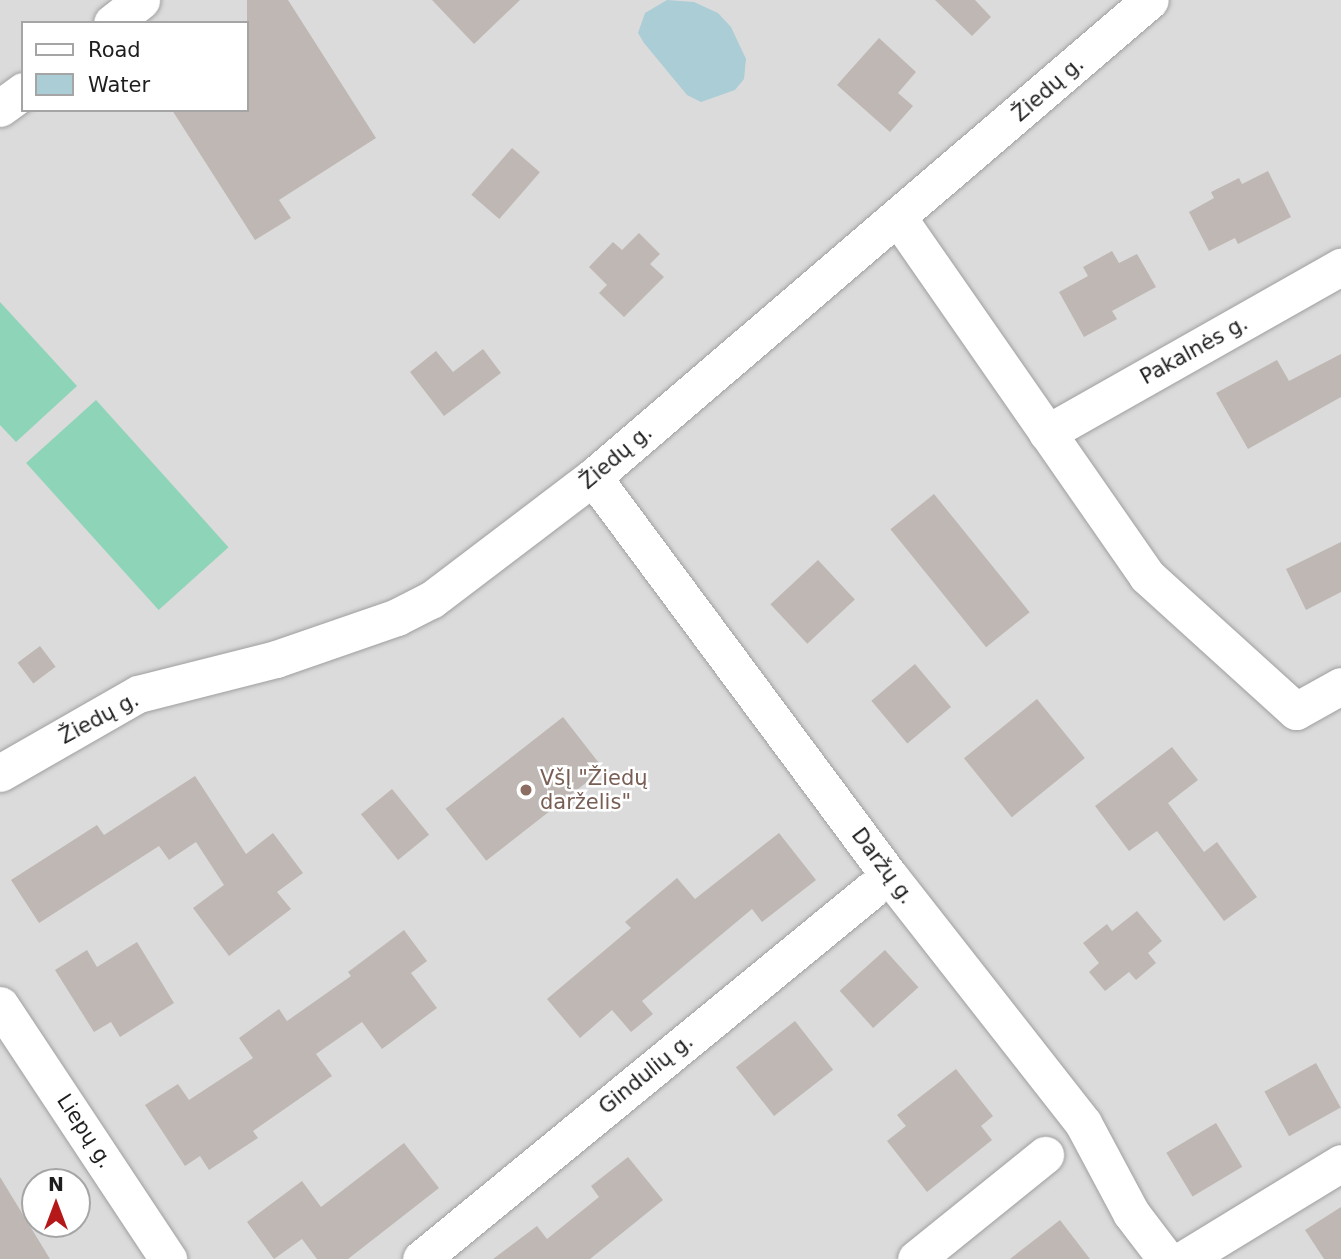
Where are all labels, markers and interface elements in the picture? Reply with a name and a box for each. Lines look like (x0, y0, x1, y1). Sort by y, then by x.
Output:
legend (21, 21, 248, 112)
text: Road (88, 38, 141, 62)
street label: Žiedų g. (1007, 51, 1089, 127)
text: Water (88, 73, 150, 97)
street label: Pakalnės g. (1136, 310, 1252, 390)
street label: Žiedų g. (575, 420, 657, 494)
street label: Žiedų g. (55, 687, 143, 749)
place label: VšĮ "Žiedų darželis" (540, 765, 648, 815)
marker: VšĮ "Žiedų darželis" (518, 782, 534, 798)
street label: Daržų g. (846, 823, 920, 909)
street label: Gindulių g. (594, 1028, 698, 1120)
street label: Liepų g. (52, 1089, 118, 1173)
north arrow (21, 1168, 91, 1238)
text: N (48, 1173, 64, 1195)

